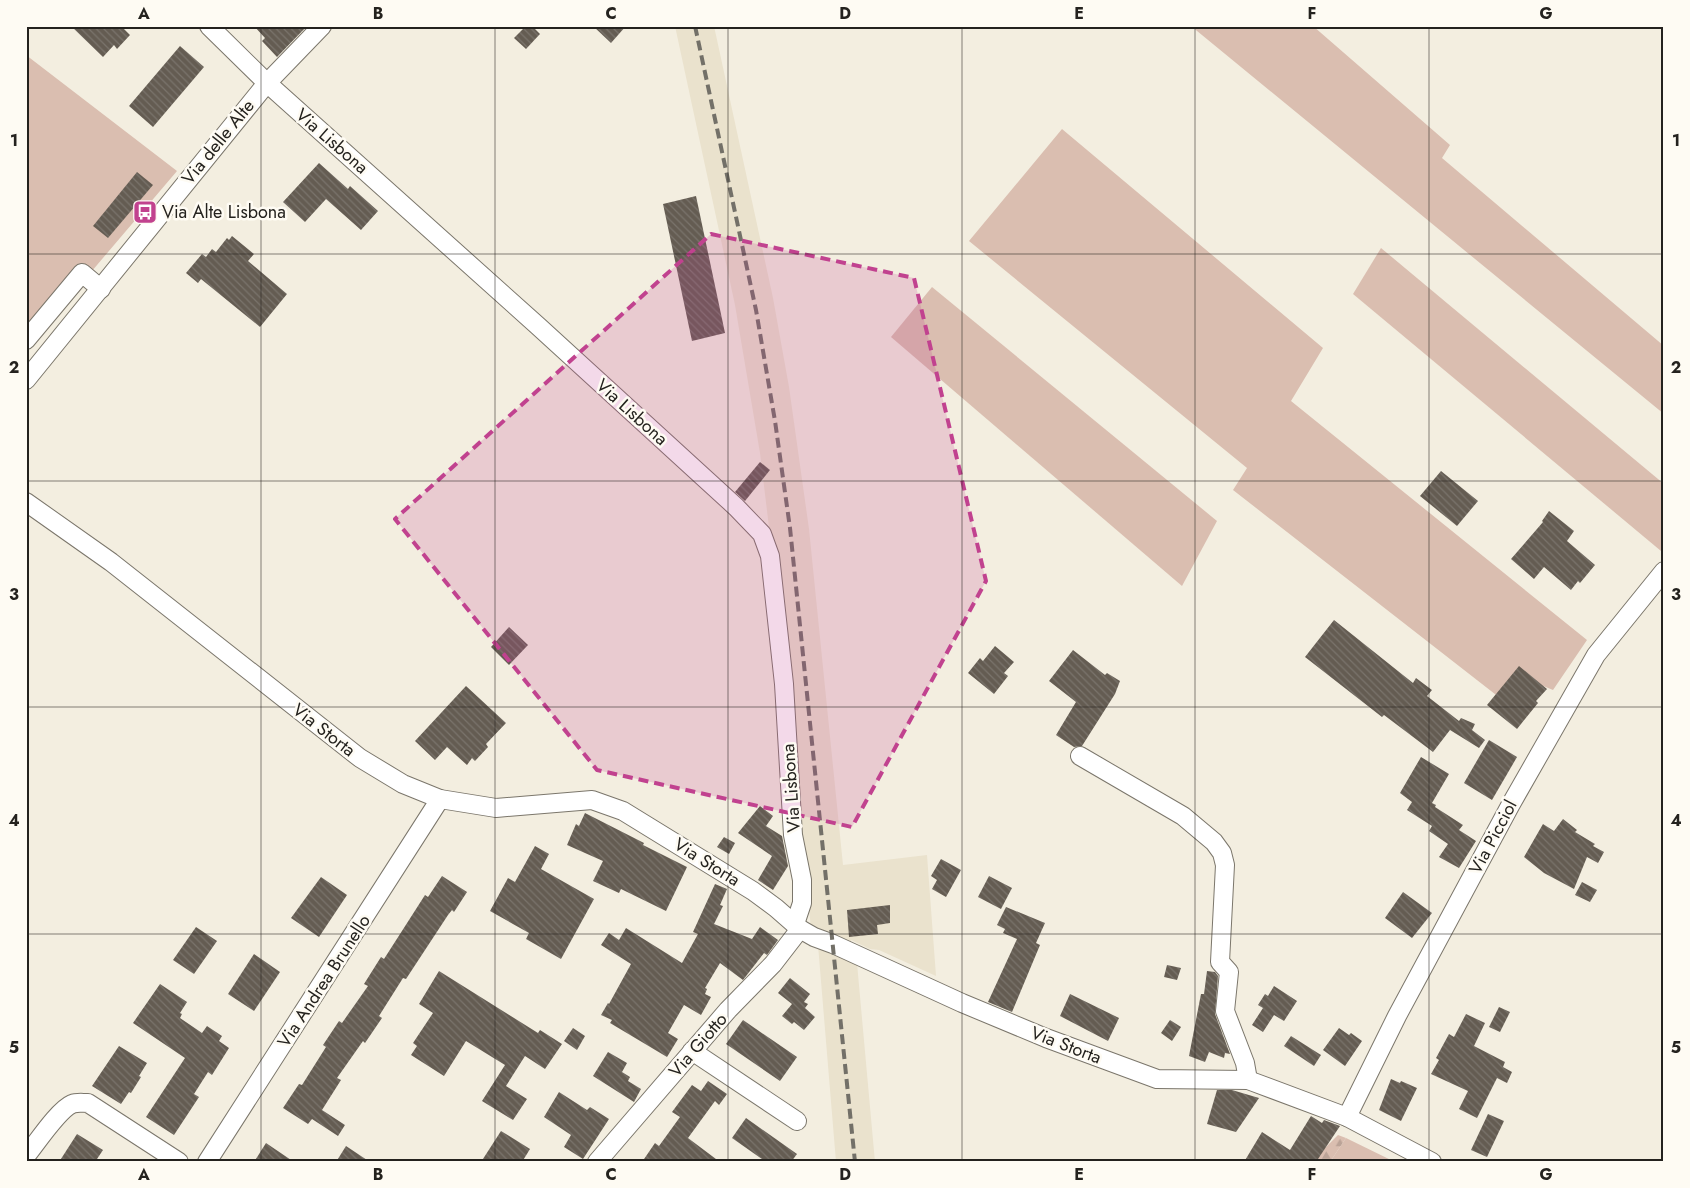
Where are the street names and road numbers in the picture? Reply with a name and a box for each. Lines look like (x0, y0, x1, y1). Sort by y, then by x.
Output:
street label: Via delle Alte (176, 94, 260, 190)
street label: Via Lisbona (290, 102, 374, 180)
street label: Via Lisbona (590, 373, 674, 451)
street label: Via Storta (287, 697, 361, 763)
street label: Via Lisbona (775, 743, 807, 833)
street label: Via Picciol (1463, 795, 1523, 879)
street label: Via Storta (669, 831, 745, 893)
street label: Via Andrea Brunello (271, 909, 377, 1053)
street label: Via Giotto (663, 1007, 733, 1083)
street label: Via Storta (1027, 1020, 1105, 1070)

